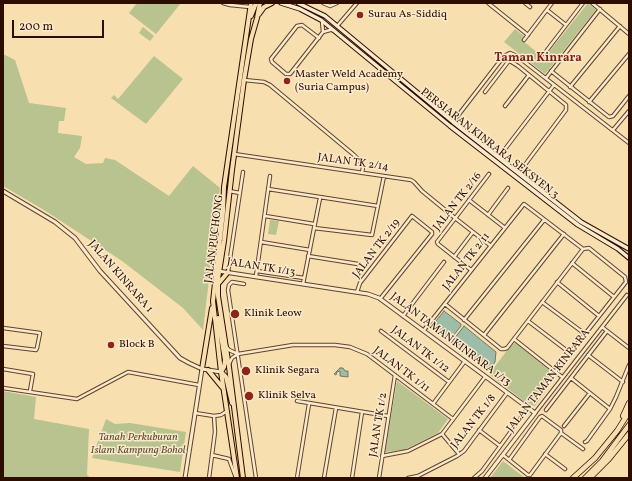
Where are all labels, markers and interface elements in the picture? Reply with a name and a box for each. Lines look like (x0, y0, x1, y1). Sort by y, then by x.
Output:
place label: Surau As-Siddiq (368, 8, 447, 22)
marker: Surau As-Siddiq (355, 10, 365, 20)
scale bar (14, 12, 106, 38)
text: 200 m (19, 19, 53, 35)
district label: Taman Kinrara (494, 52, 582, 66)
place label: Master Weld Academy (Suria Campus) (295, 68, 403, 94)
marker: Master Weld Academy (Suria Campus) (282, 76, 292, 86)
street label: PERSIARAN KINRARA SEKSYEN 3 (417, 86, 561, 202)
street label: JALAN TK 2/14 (316, 151, 390, 175)
street label: JALAN TK 2/16 (431, 170, 485, 234)
street label: JALAN PUCHONG (203, 194, 227, 284)
street label: JALAN TK 2/19 (350, 217, 404, 281)
street label: JALAN TK 2/11 (440, 231, 494, 293)
street label: JALAN KINRARA 1 (85, 238, 155, 316)
street label: JALAN TK 1/13 (226, 256, 296, 280)
street label: JALAN TAMAN KINRARA 1/13 (387, 290, 513, 390)
place label: Klinik Leow (244, 307, 302, 321)
marker: Klinik Leow (229, 308, 241, 320)
street label: JALAN TK 1/12 (388, 324, 452, 376)
street label: JALAN TAMAN KINRARA (505, 327, 593, 435)
place label: Block B (119, 338, 155, 352)
marker: Block B (106, 340, 116, 350)
street label: JALAN TK 1/11 (370, 344, 432, 396)
place label: Klinik Segara (255, 364, 320, 378)
marker: Klinik Segara (240, 365, 252, 377)
place label: Klinik Selva (258, 389, 316, 403)
marker: Klinik Selva (243, 390, 255, 402)
street label: JALAN TK 1/2 (367, 392, 391, 458)
street label: JALAN TK 1/8 (449, 392, 499, 452)
park label: Tanah Perkuburan Islam Kampung Bohol (91, 431, 185, 457)

